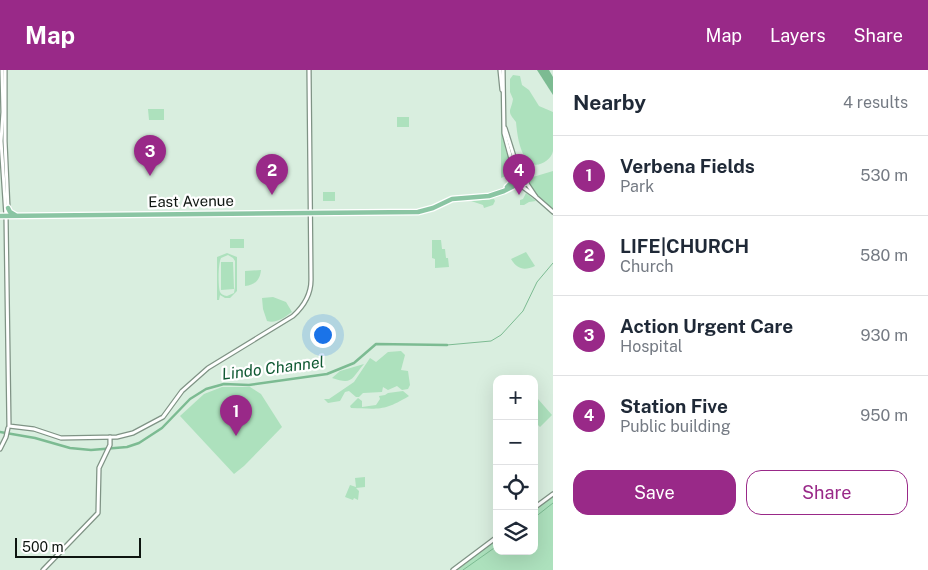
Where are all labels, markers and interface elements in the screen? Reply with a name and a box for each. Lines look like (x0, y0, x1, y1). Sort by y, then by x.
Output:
text: Map (25, 21, 75, 49)
text: Map (706, 25, 742, 46)
text: Layers (770, 25, 826, 46)
text: Share (854, 25, 903, 46)
text: Nearby (573, 90, 646, 115)
text: 4 results (843, 93, 908, 112)
pin: 3 (134, 135, 166, 176)
pin: 2 (256, 154, 288, 195)
pin: 4 (503, 154, 535, 195)
text: Verbena Fields (620, 155, 755, 177)
text: 1 (586, 166, 592, 185)
text: 530 m (860, 166, 908, 185)
text: Park (620, 177, 654, 196)
street label: East Avenue (148, 192, 234, 210)
text: LIFE|CHURCH (620, 235, 749, 257)
text: 2 (584, 246, 594, 265)
text: 580 m (860, 246, 908, 265)
text: Church (620, 257, 674, 276)
text: Action Urgent Care (620, 315, 793, 337)
your location (310, 322, 336, 348)
text: 3 (584, 326, 594, 345)
text: 930 m (861, 326, 908, 345)
text: Hospital (620, 337, 683, 356)
water label: Lindo Channel (221, 352, 325, 384)
map controls (493, 375, 538, 555)
button: + (493, 375, 538, 420)
pin: 1 (220, 395, 252, 436)
text: Station Five (620, 395, 728, 417)
text: 4 (584, 406, 594, 425)
text: 950 m (860, 406, 908, 425)
text: Public building (620, 417, 731, 436)
button: − (493, 420, 538, 465)
button: locate (493, 465, 538, 510)
button: Save (573, 470, 736, 515)
button: Share (746, 470, 908, 515)
button: layers (493, 510, 538, 555)
scale bar (15, 535, 141, 558)
text: 500 m (22, 539, 64, 555)

